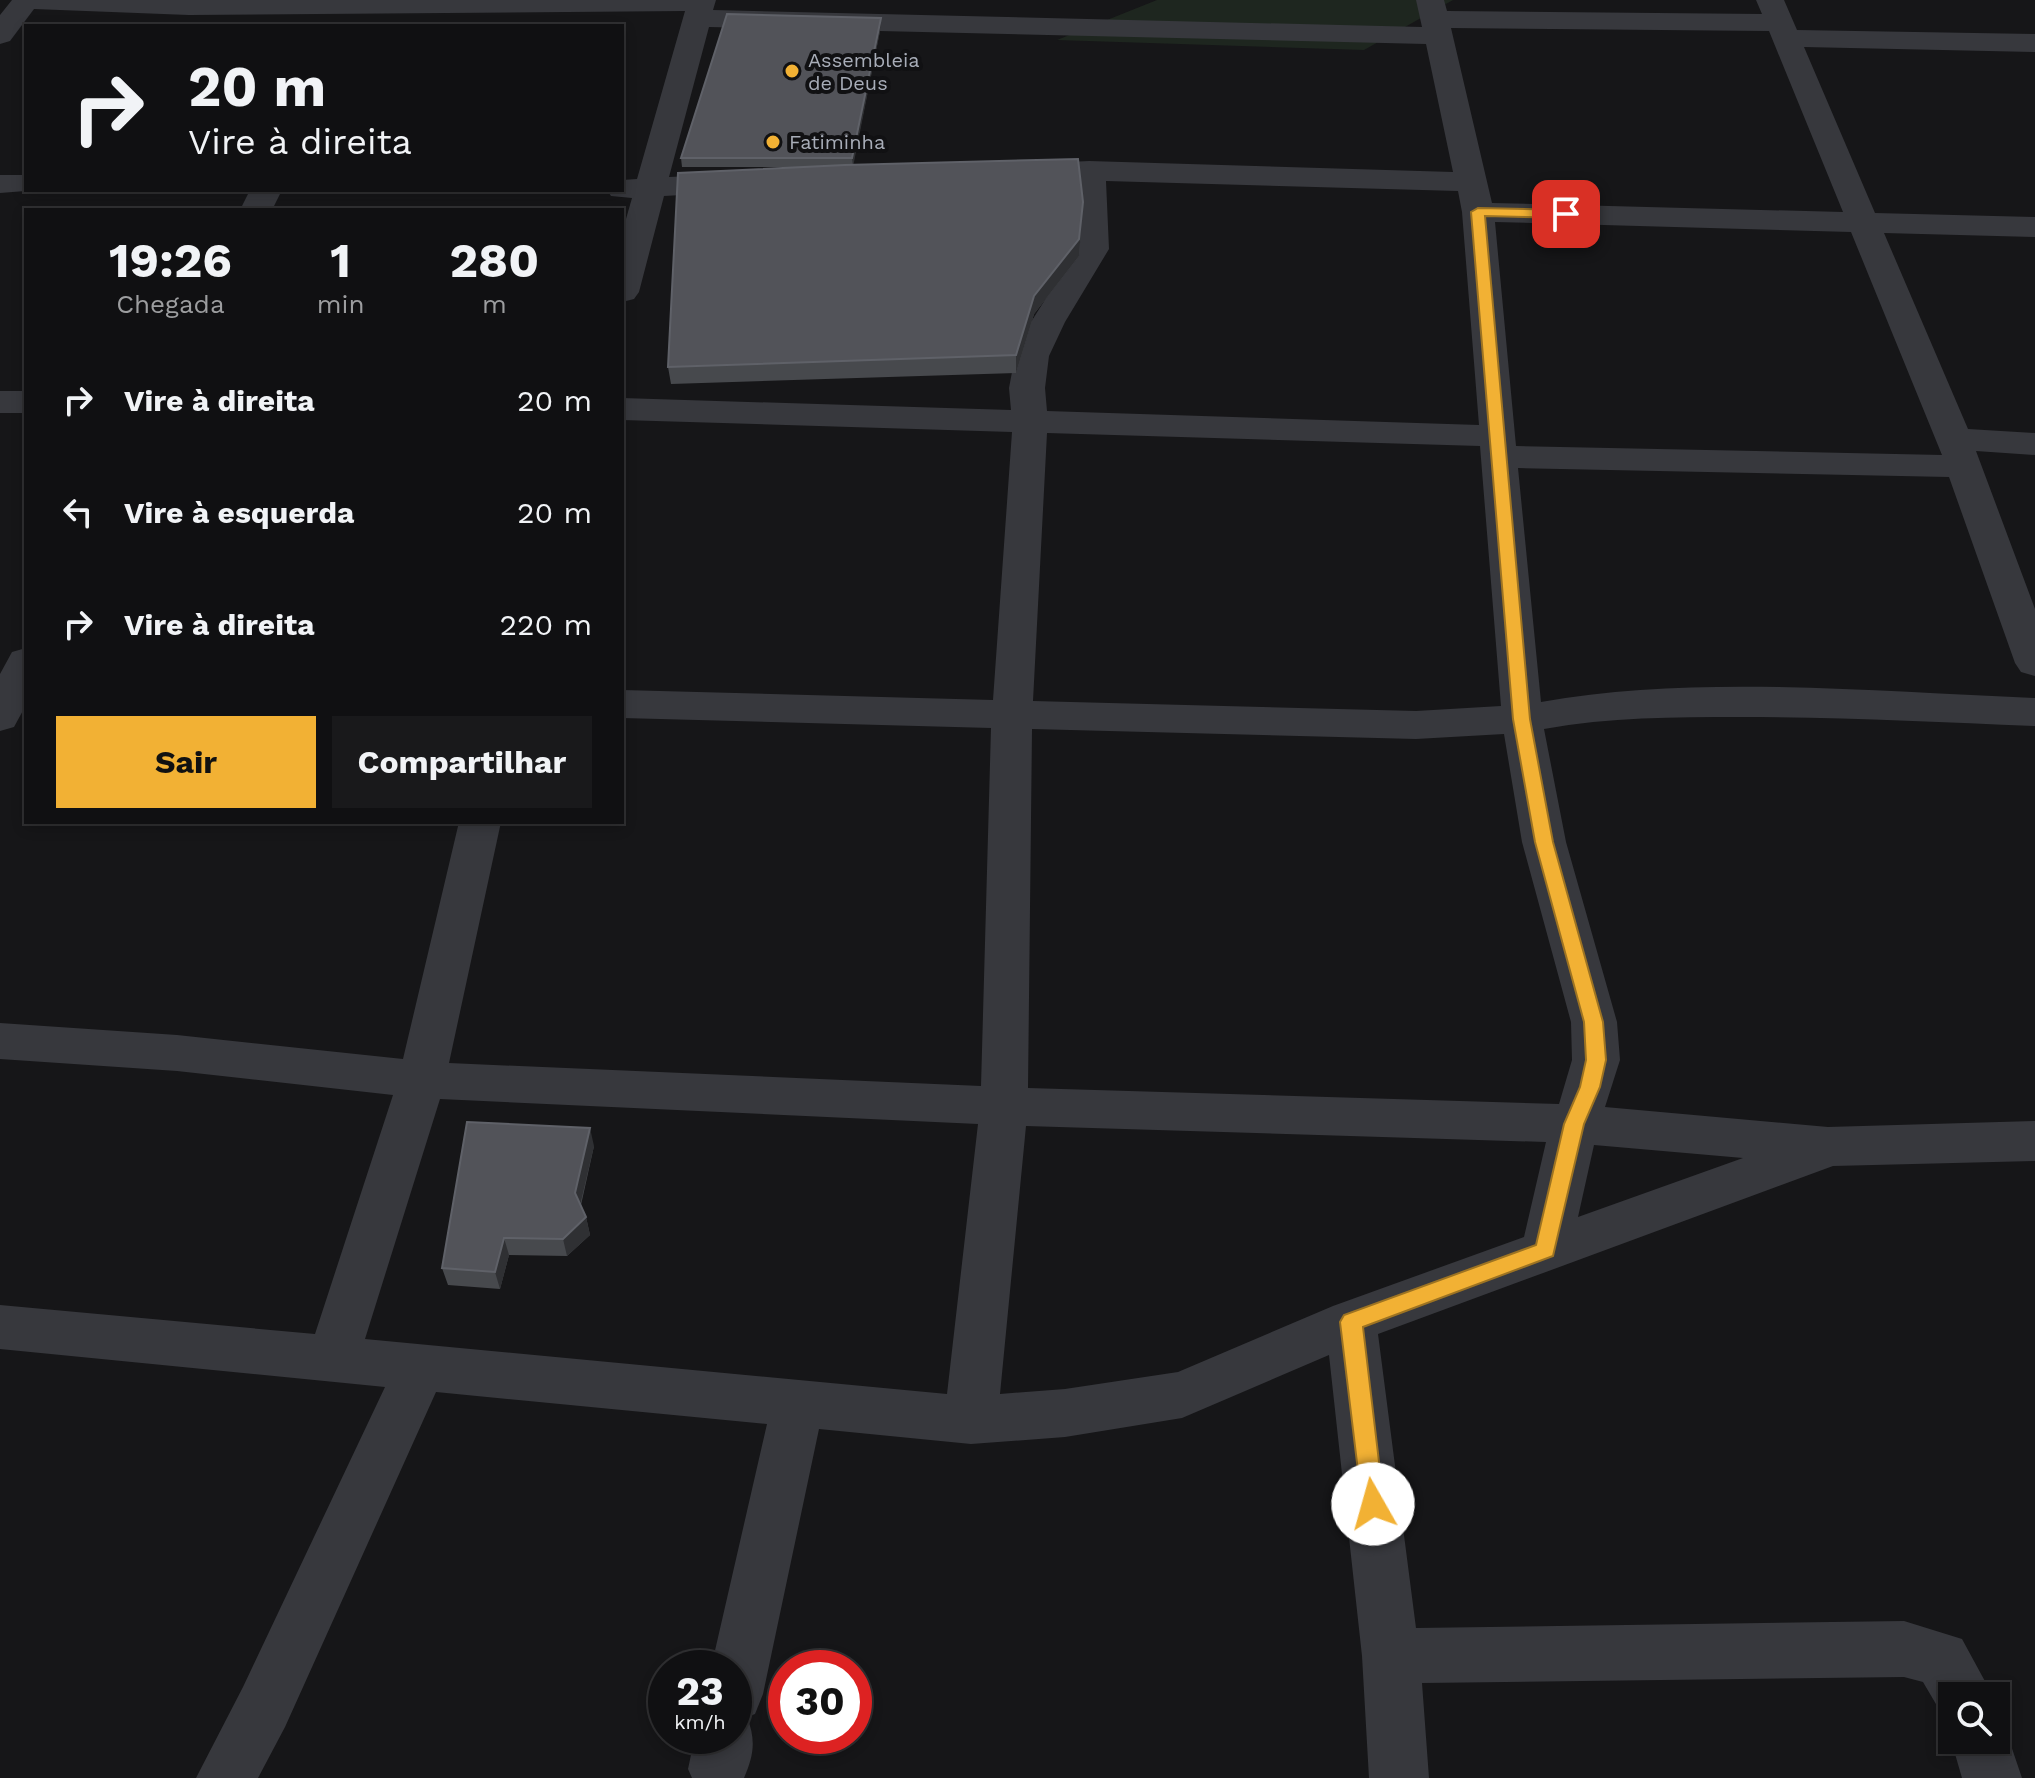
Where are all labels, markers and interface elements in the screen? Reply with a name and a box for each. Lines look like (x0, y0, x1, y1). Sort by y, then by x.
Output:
place label: Assembleia de Deus (808, 48, 920, 95)
text: 20 m (188, 54, 326, 120)
icon: right (56, 56, 160, 160)
marker: Assembleia de Deus (783, 62, 801, 80)
text: Vire à direita (188, 121, 412, 163)
place label: Fatiminha (789, 130, 885, 154)
marker: Fatiminha (764, 133, 782, 151)
pin (1532, 180, 1600, 248)
icon: arrive (1544, 192, 1588, 236)
text: 19:26 (109, 232, 232, 289)
text: 1 (330, 232, 351, 289)
text: 280 (449, 232, 539, 289)
text: Chegada (116, 289, 225, 319)
text: min (317, 289, 365, 319)
text: m (482, 289, 507, 319)
icon: right (56, 378, 100, 422)
text: Vire à direita (124, 383, 315, 418)
text: 20 m (517, 383, 592, 418)
icon: left (56, 490, 100, 534)
text: Vire à esquerda (124, 495, 354, 530)
text: 20 m (517, 495, 592, 530)
icon: right (56, 602, 100, 646)
text: Vire à direita (124, 607, 315, 642)
text: 220 m (500, 607, 592, 642)
button: Sair (56, 716, 316, 808)
button: Compartilhar (332, 716, 592, 808)
position arrow (1331, 1462, 1415, 1546)
speed limit sign: 30 (768, 1650, 872, 1754)
text: 23 (676, 1668, 724, 1715)
map controls (1938, 1682, 2010, 1754)
button: search (1938, 1682, 2010, 1754)
text: km/h (674, 1710, 726, 1734)

